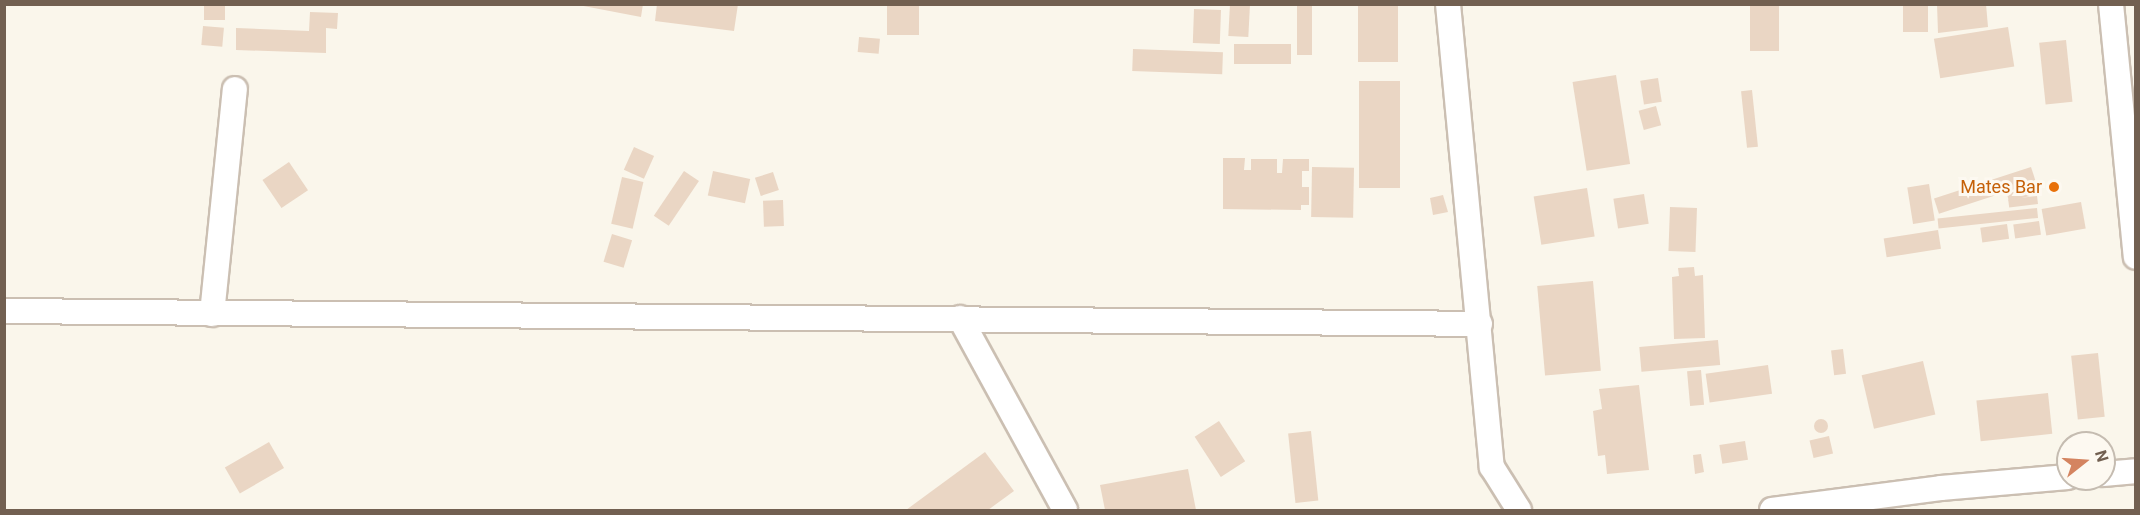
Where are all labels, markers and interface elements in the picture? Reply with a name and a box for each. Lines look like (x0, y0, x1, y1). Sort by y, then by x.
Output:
place label: Mates Bar (1960, 176, 2042, 198)
marker: Mates Bar (2047, 180, 2061, 194)
north arrow (2056, 431, 2116, 491)
text: N (2091, 448, 2113, 464)

